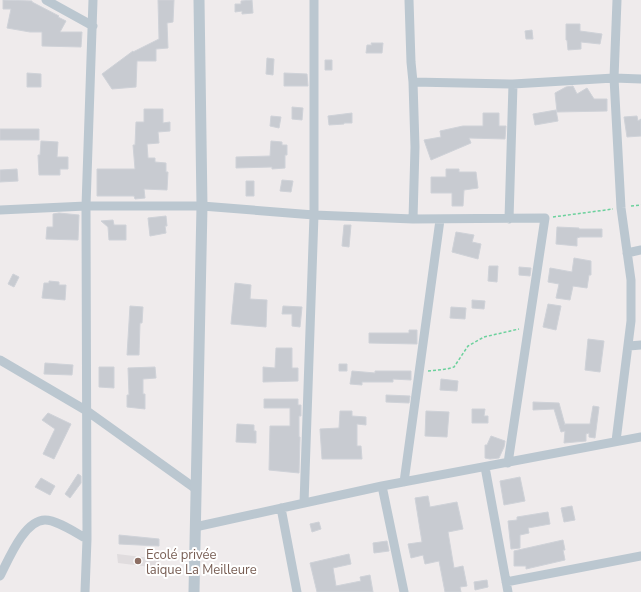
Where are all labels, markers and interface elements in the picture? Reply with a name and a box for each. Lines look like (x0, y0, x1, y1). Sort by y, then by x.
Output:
place label: Ecolé privée laique La Meilleure (146, 546, 257, 579)
marker: Ecolé privée laique La Meilleure (133, 556, 143, 566)

